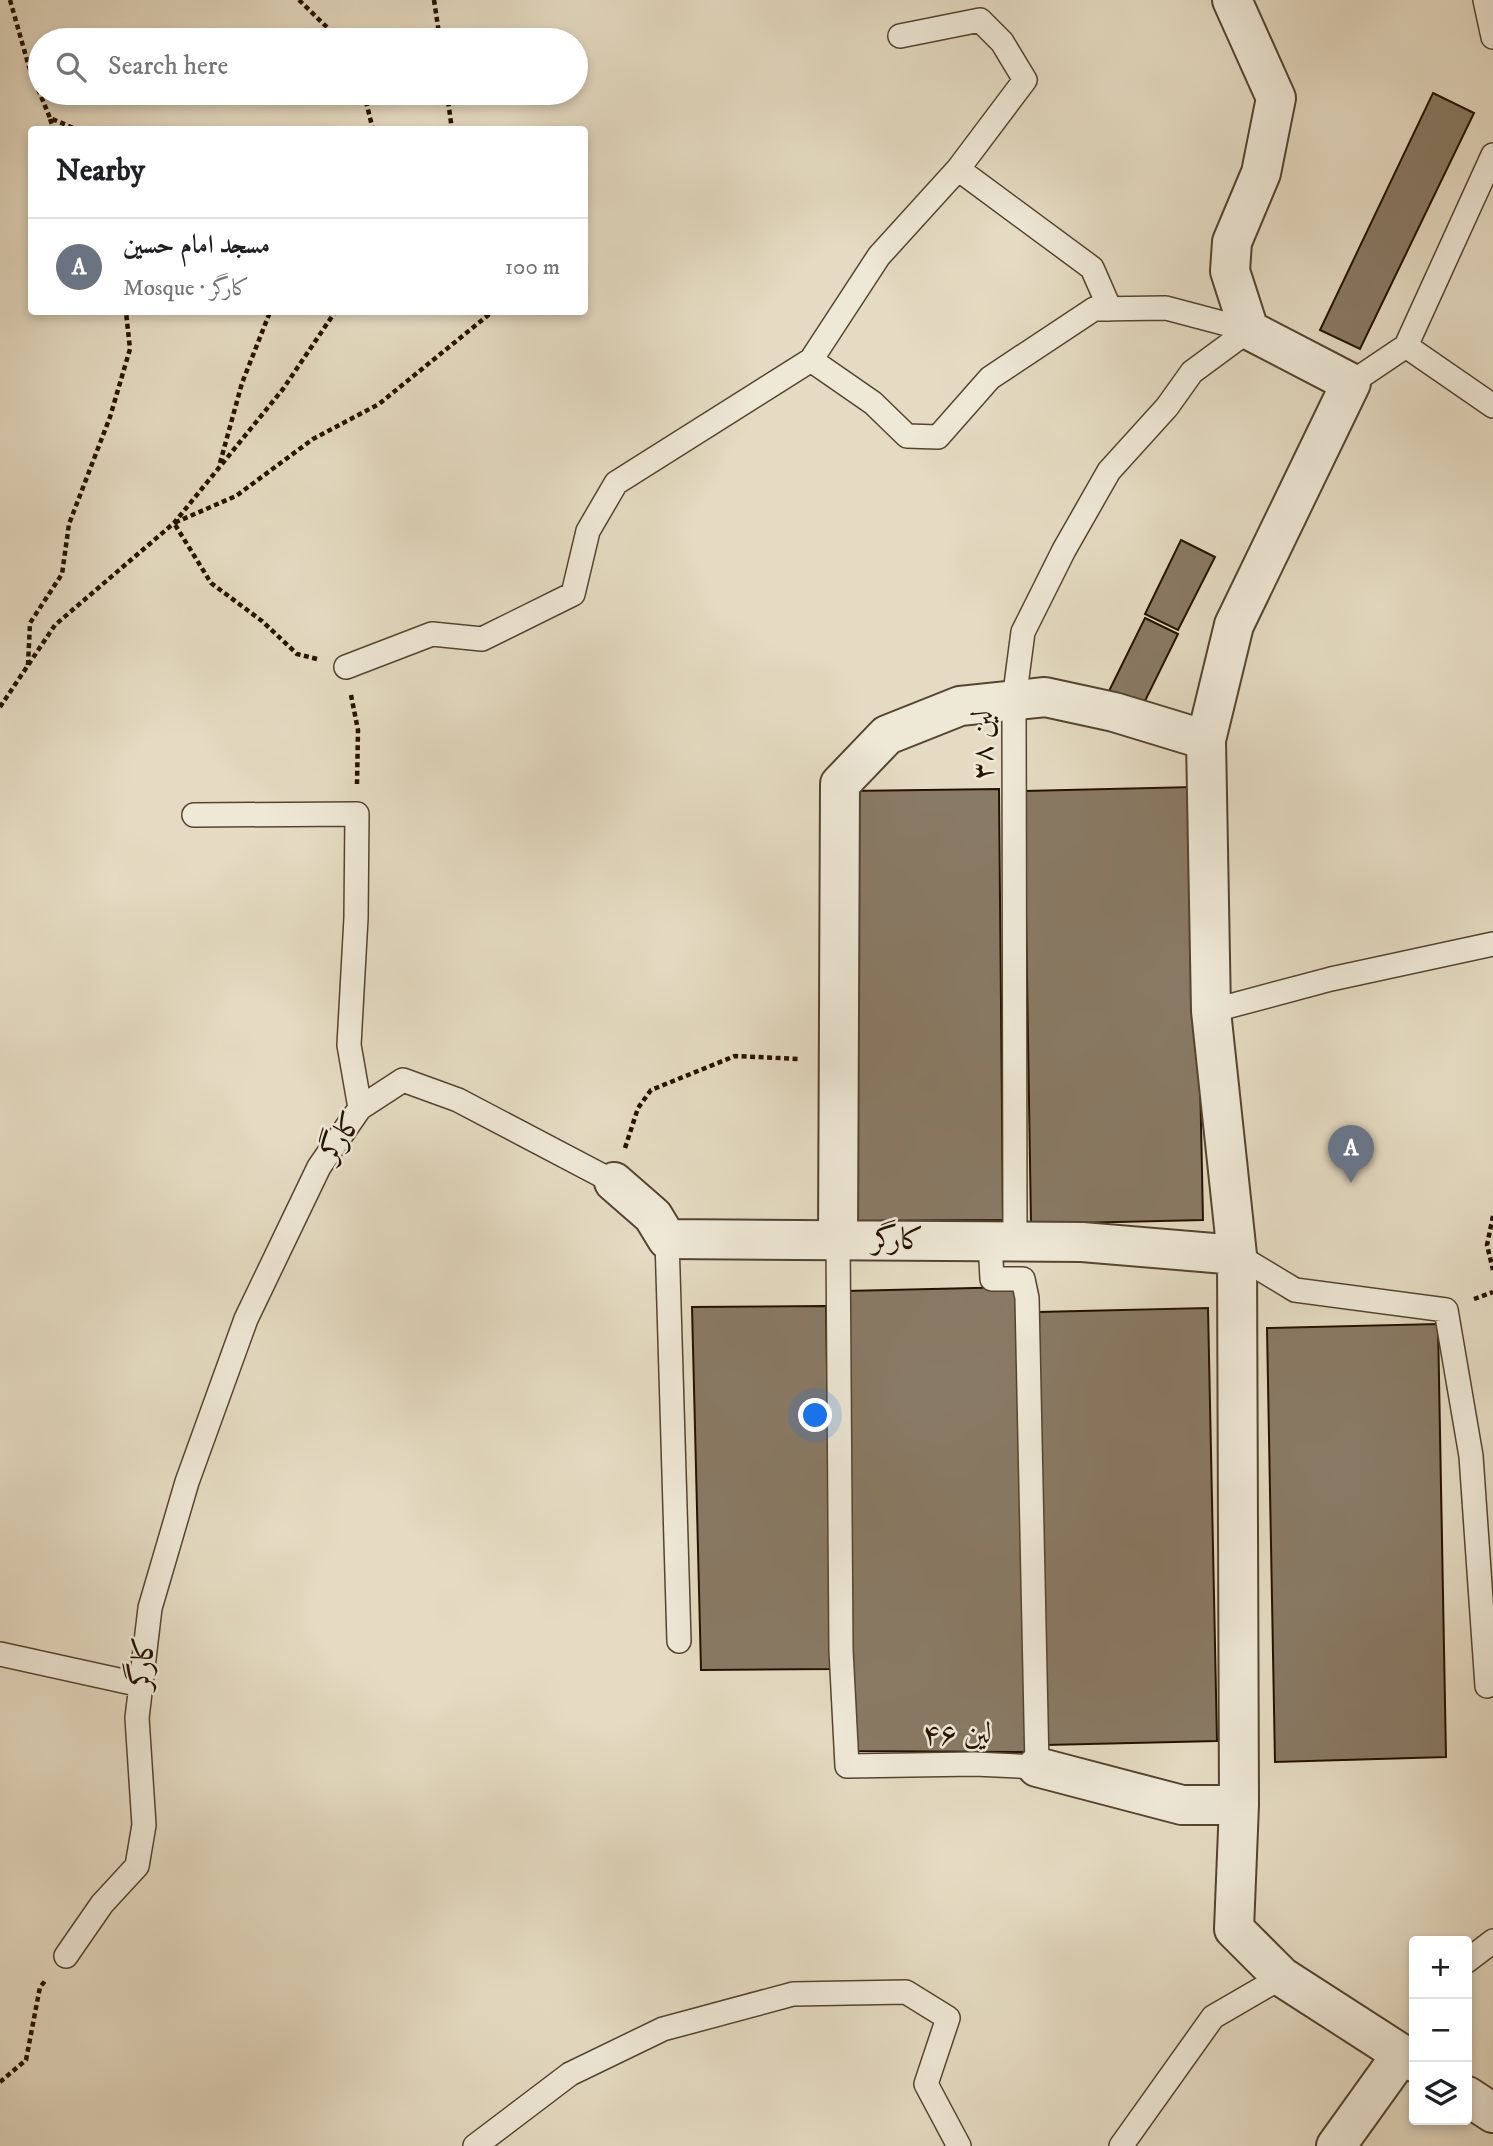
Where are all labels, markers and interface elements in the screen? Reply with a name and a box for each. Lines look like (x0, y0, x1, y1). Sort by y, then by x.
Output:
search box (28, 28, 588, 105)
icon: search (52, 48, 90, 86)
text: Search here (108, 50, 228, 83)
text: Nearby (56, 153, 145, 190)
text: مسجد امام حسین (123, 229, 270, 262)
text: A (72, 253, 86, 282)
text: 100 m (505, 253, 560, 282)
text: Mosque · کارگر (123, 274, 250, 303)
street label: لین ۳۸ (965, 710, 1002, 780)
street label: کارگر (307, 1103, 371, 1171)
pin: A (1328, 1125, 1374, 1183)
street label: کارگر (869, 1218, 924, 1259)
your location (798, 1398, 832, 1432)
street label: کارگر (118, 1635, 165, 1694)
street label: لین ۴۶ (922, 1716, 992, 1753)
map controls (1409, 1936, 1472, 2125)
button: + (1409, 1936, 1472, 1999)
button: − (1409, 1999, 1472, 2062)
button: layers (1409, 2062, 1472, 2125)

